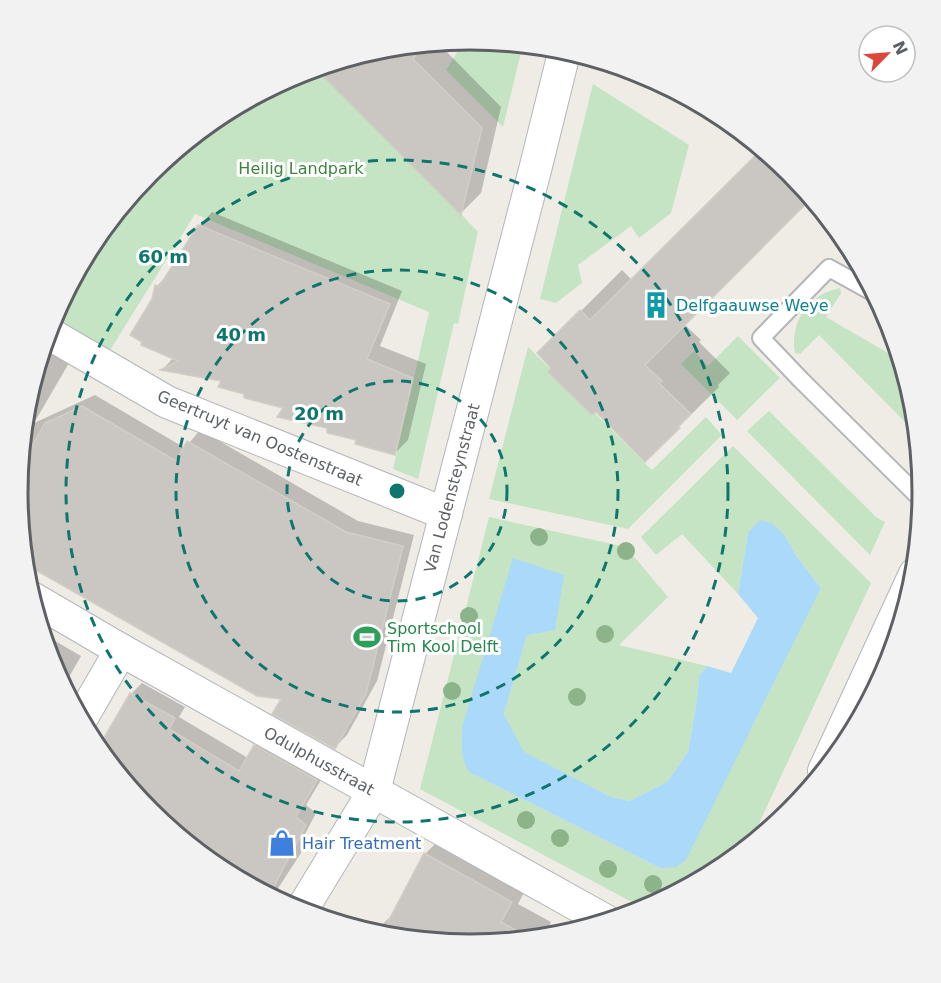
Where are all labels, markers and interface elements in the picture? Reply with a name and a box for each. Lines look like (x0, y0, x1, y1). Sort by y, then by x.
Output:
north arrow (857, 24, 917, 84)
text: N (889, 38, 912, 58)
park label: Heilig Landpark (238, 159, 364, 178)
text: 60 m (138, 246, 188, 267)
building icon: Delfgaauwse Weye (641, 290, 671, 320)
place label: Delfgaauwse Weye (676, 296, 829, 315)
text: 40 m (216, 324, 266, 345)
street label: Geertruyt van Oostenstraat (155, 386, 365, 490)
street label: Van Lodensteynstraat (420, 401, 484, 575)
text: 20 m (294, 403, 344, 424)
centre of rings (387, 481, 407, 501)
place label: Sportschool Tim Kool Delft (386, 619, 498, 656)
sports icon: Sportschool Tim Kool Delft (352, 622, 382, 652)
street label: Odulphusstraat (261, 723, 377, 799)
shop icon: Hair Treatment (267, 828, 297, 858)
place label: Hair Treatment (302, 834, 421, 853)

